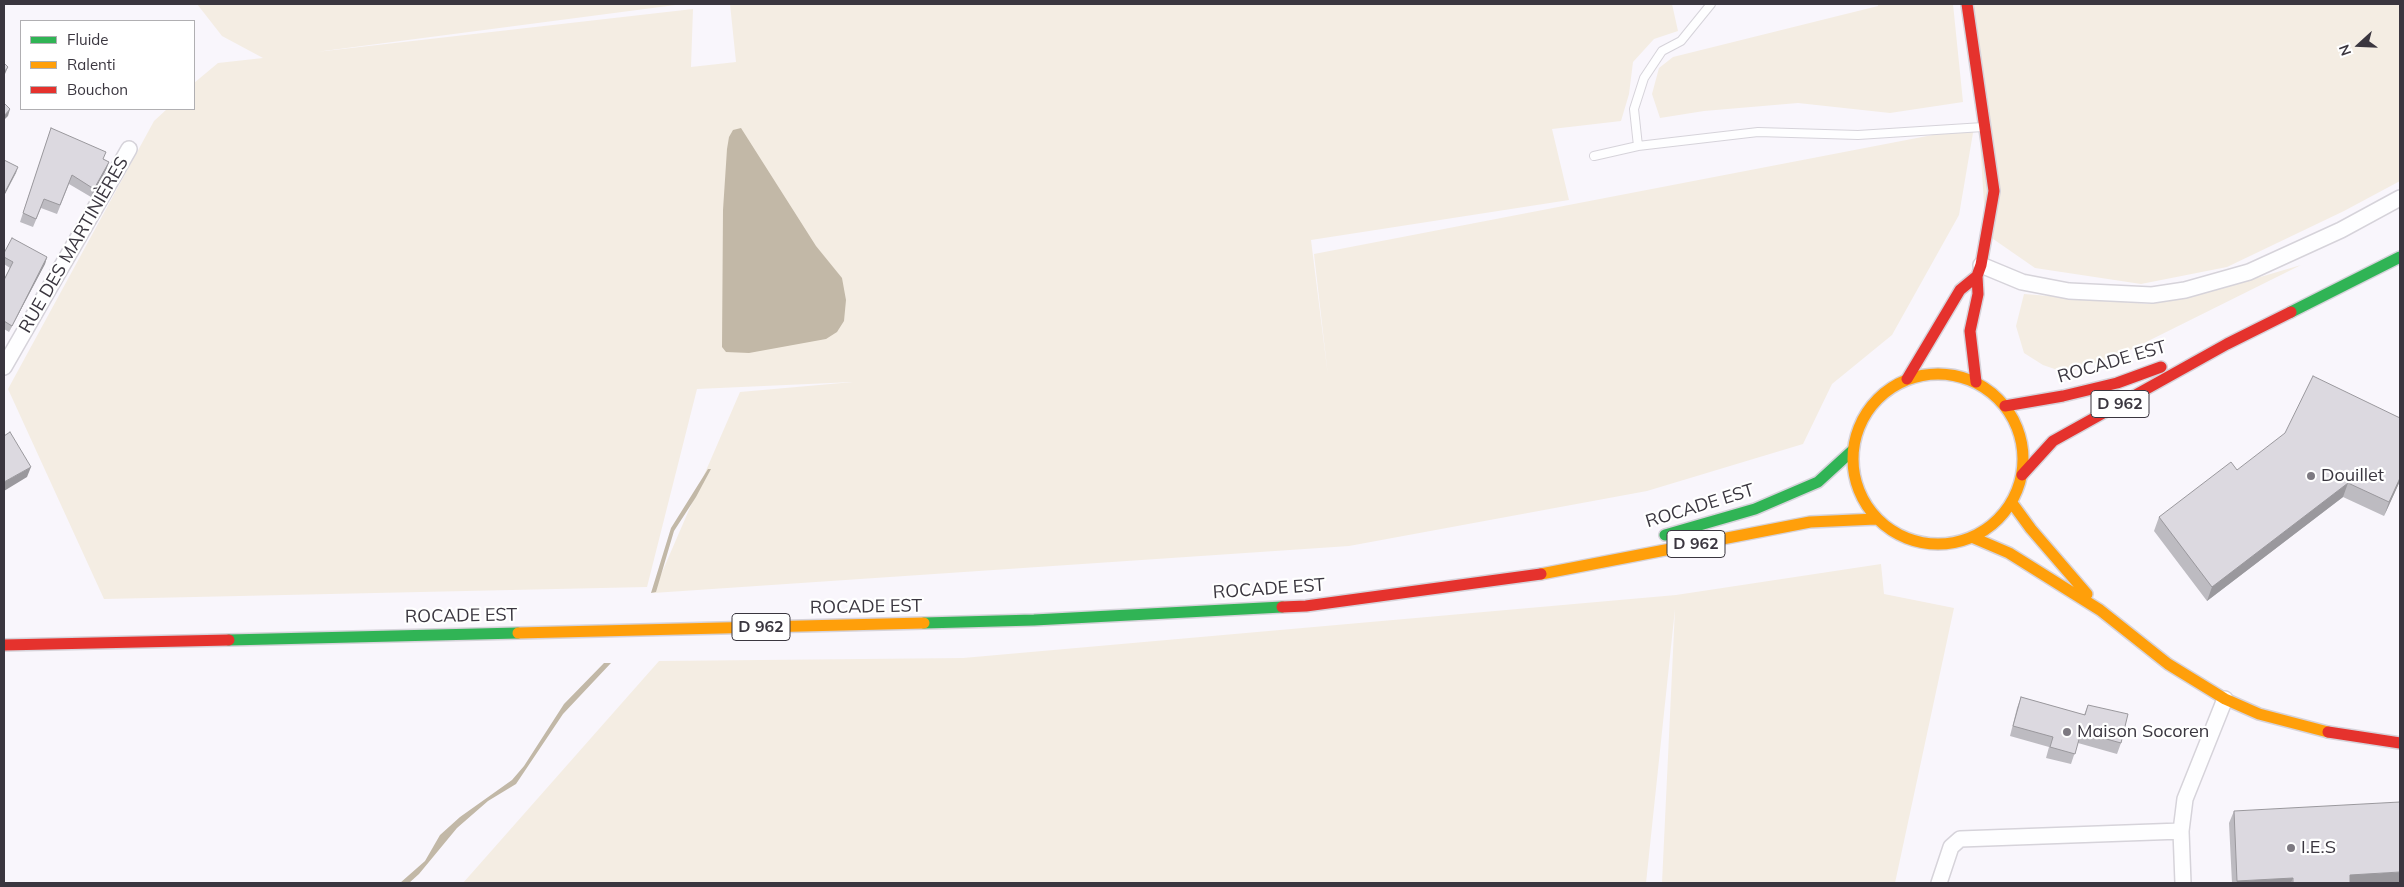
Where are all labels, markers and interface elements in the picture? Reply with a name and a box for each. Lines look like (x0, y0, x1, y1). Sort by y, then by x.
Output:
legend (20, 20, 195, 110)
north arrow (2334, 20, 2384, 70)
text: Fluide (67, 30, 108, 49)
text: N (2335, 42, 2355, 58)
text: Ralenti (67, 55, 116, 74)
text: Bouchon (67, 80, 128, 99)
street label: RUE DES MARTINIÈRES (15, 153, 133, 337)
street label: ROCADE EST (2055, 336, 2169, 388)
road number: D 962 (2091, 390, 2149, 418)
place label: Douillet (2321, 465, 2384, 487)
marker: Douillet (2305, 470, 2317, 482)
street label: ROCADE EST (1643, 479, 1757, 533)
road number: D 962 (1667, 530, 1725, 558)
street label: ROCADE EST (1212, 574, 1326, 604)
street label: ROCADE EST (810, 595, 922, 619)
street label: ROCADE EST (405, 604, 517, 628)
road number: D 962 (732, 614, 790, 640)
place label: Maison Socoren (2077, 721, 2209, 743)
marker: Maison Socoren (2061, 726, 2073, 738)
place label: I.E.S (2301, 837, 2336, 859)
marker: I.E.S (2285, 842, 2297, 854)

